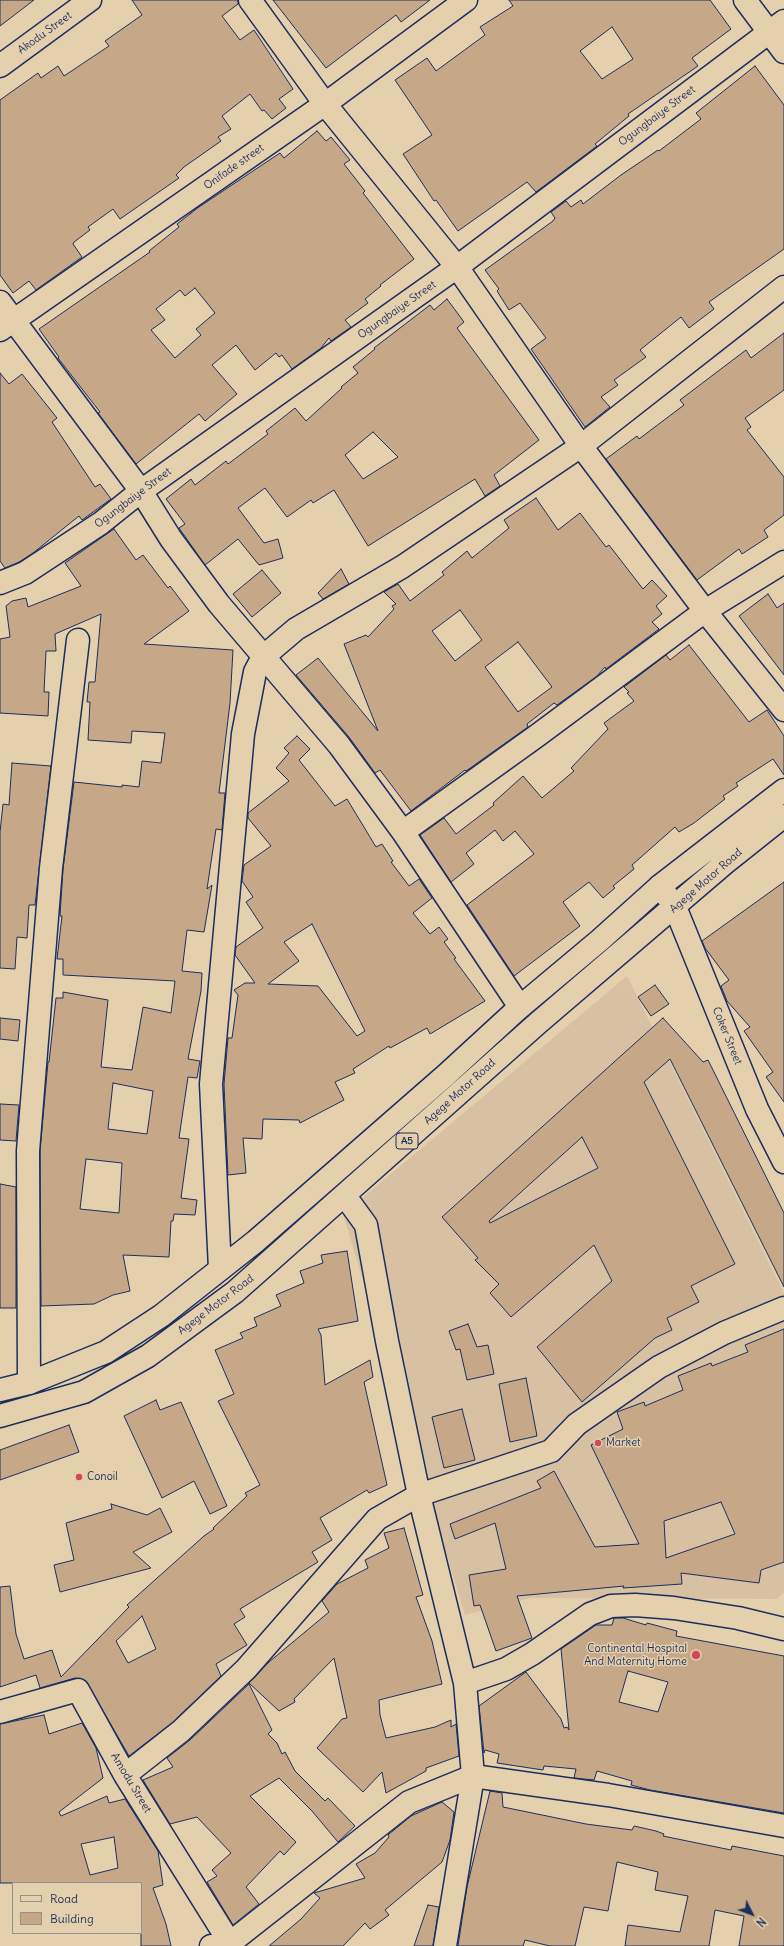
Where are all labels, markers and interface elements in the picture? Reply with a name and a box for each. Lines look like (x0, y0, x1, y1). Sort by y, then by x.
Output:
street label: Akodu Street (15, 9, 75, 57)
street label: Ogungbaiye Street (616, 83, 698, 149)
street label: Onifade street (201, 141, 267, 193)
street label: Ogungbaiye Street (355, 278, 439, 342)
street label: Ogungbaiye Street (92, 465, 174, 531)
street label: Agege Motor Road (667, 846, 745, 916)
street label: Coker Street (709, 1005, 745, 1067)
street label: Agege Motor Road (422, 1056, 498, 1128)
road number: A5 (396, 1133, 418, 1149)
street label: Agege Motor Road (175, 1272, 257, 1338)
place label: Market (606, 1436, 641, 1450)
marker: Market (593, 1438, 603, 1448)
place label: Conoil (87, 1470, 118, 1484)
marker: Conoil (74, 1472, 84, 1482)
place label: Continental Hospital And Maternity Home (584, 1642, 687, 1668)
marker: Continental Hospital And Maternity Home (690, 1649, 702, 1661)
street label: Amodu Street (108, 1751, 154, 1815)
legend (12, 1882, 142, 1934)
text: Road (50, 1891, 78, 1906)
north arrow (732, 1894, 772, 1934)
text: Building (50, 1911, 94, 1926)
text: N (753, 1915, 769, 1930)

